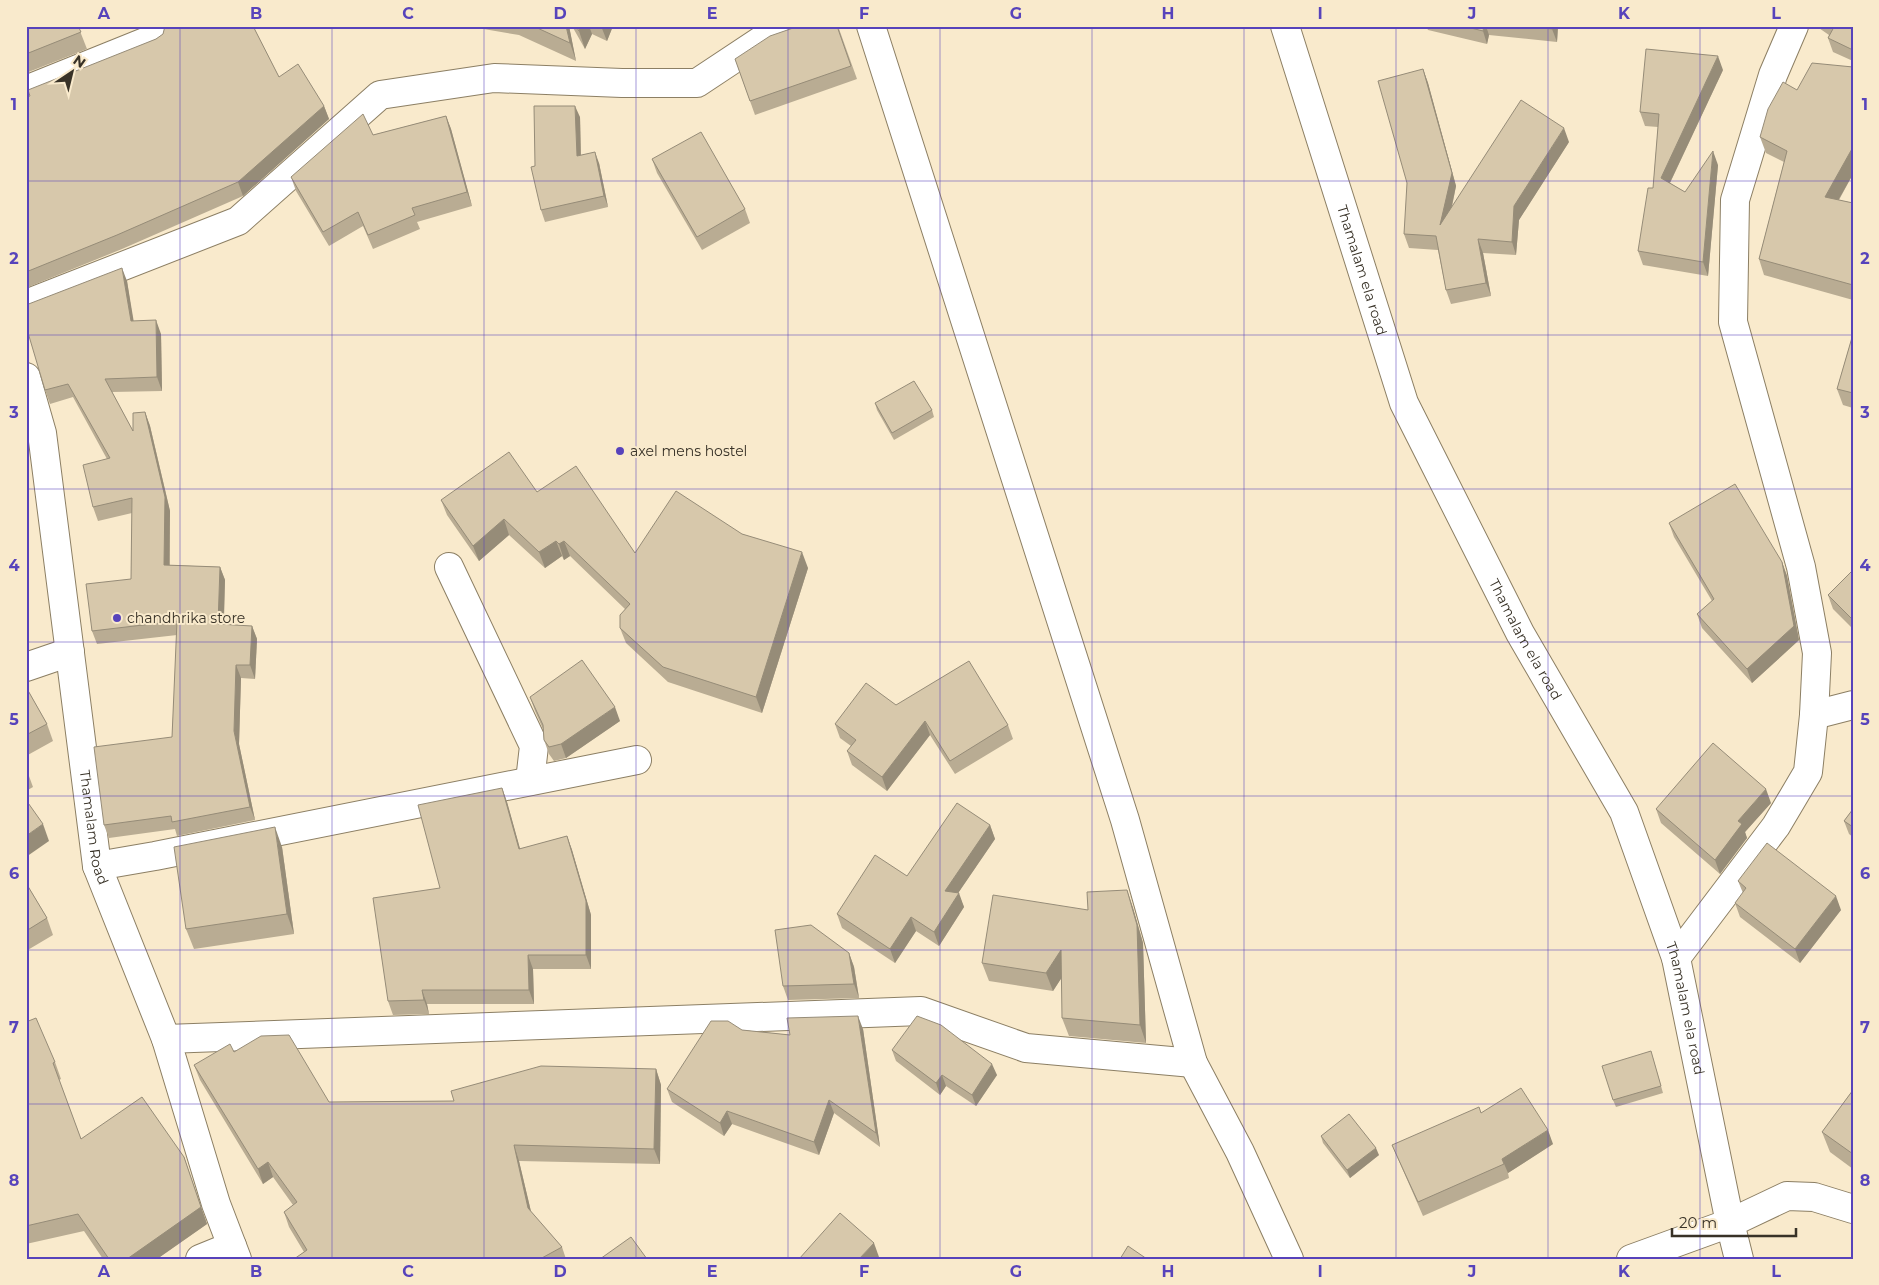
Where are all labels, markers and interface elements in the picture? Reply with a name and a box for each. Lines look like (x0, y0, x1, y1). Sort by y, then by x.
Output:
text: A (97, 4, 111, 23)
text: B (250, 4, 262, 23)
text: C (402, 4, 414, 23)
text: D (553, 4, 567, 23)
text: E (707, 4, 717, 23)
text: F (859, 4, 869, 23)
text: G (1010, 4, 1022, 23)
text: H (1162, 4, 1174, 23)
text: I (1317, 4, 1323, 23)
text: J (1467, 4, 1476, 23)
text: K (1618, 4, 1631, 23)
text: L (1771, 4, 1781, 23)
north arrow (48, 48, 98, 98)
text: N (70, 51, 89, 72)
text: 1 (11, 95, 17, 114)
text: 1 (1862, 95, 1868, 114)
street label: Thamalam ela road (1333, 203, 1391, 337)
text: 2 (9, 249, 19, 268)
text: 2 (1860, 249, 1870, 268)
text: 3 (8, 403, 19, 422)
text: 3 (1859, 403, 1870, 422)
place label: axel mens hostel (630, 442, 747, 460)
marker: axel mens hostel (614, 445, 626, 457)
text: 4 (8, 556, 20, 575)
text: 4 (1859, 556, 1871, 575)
street label: Thamalam ela road (1485, 576, 1566, 703)
place label: chandhrika store (127, 609, 245, 627)
marker: chandhrika store (111, 612, 123, 624)
text: 5 (9, 710, 19, 729)
text: 5 (1860, 710, 1870, 729)
street label: Thamalam Road (76, 769, 113, 887)
text: 6 (9, 864, 19, 883)
text: 6 (1860, 864, 1870, 883)
street label: Thamalam ela road (1662, 939, 1709, 1076)
text: 7 (9, 1018, 19, 1037)
text: 7 (1860, 1018, 1870, 1037)
text: 8 (9, 1171, 19, 1190)
text: 8 (1860, 1171, 1870, 1190)
scale bar (1672, 1205, 1795, 1237)
text: 20 m (1679, 1213, 1717, 1232)
text: A (97, 1262, 111, 1281)
text: B (250, 1262, 262, 1281)
text: C (402, 1262, 414, 1281)
text: D (553, 1262, 567, 1281)
text: E (707, 1262, 717, 1281)
text: F (859, 1262, 869, 1281)
text: G (1010, 1262, 1022, 1281)
text: H (1162, 1262, 1174, 1281)
text: I (1317, 1262, 1323, 1281)
text: J (1467, 1262, 1476, 1281)
text: K (1618, 1262, 1631, 1281)
text: L (1771, 1262, 1781, 1281)

